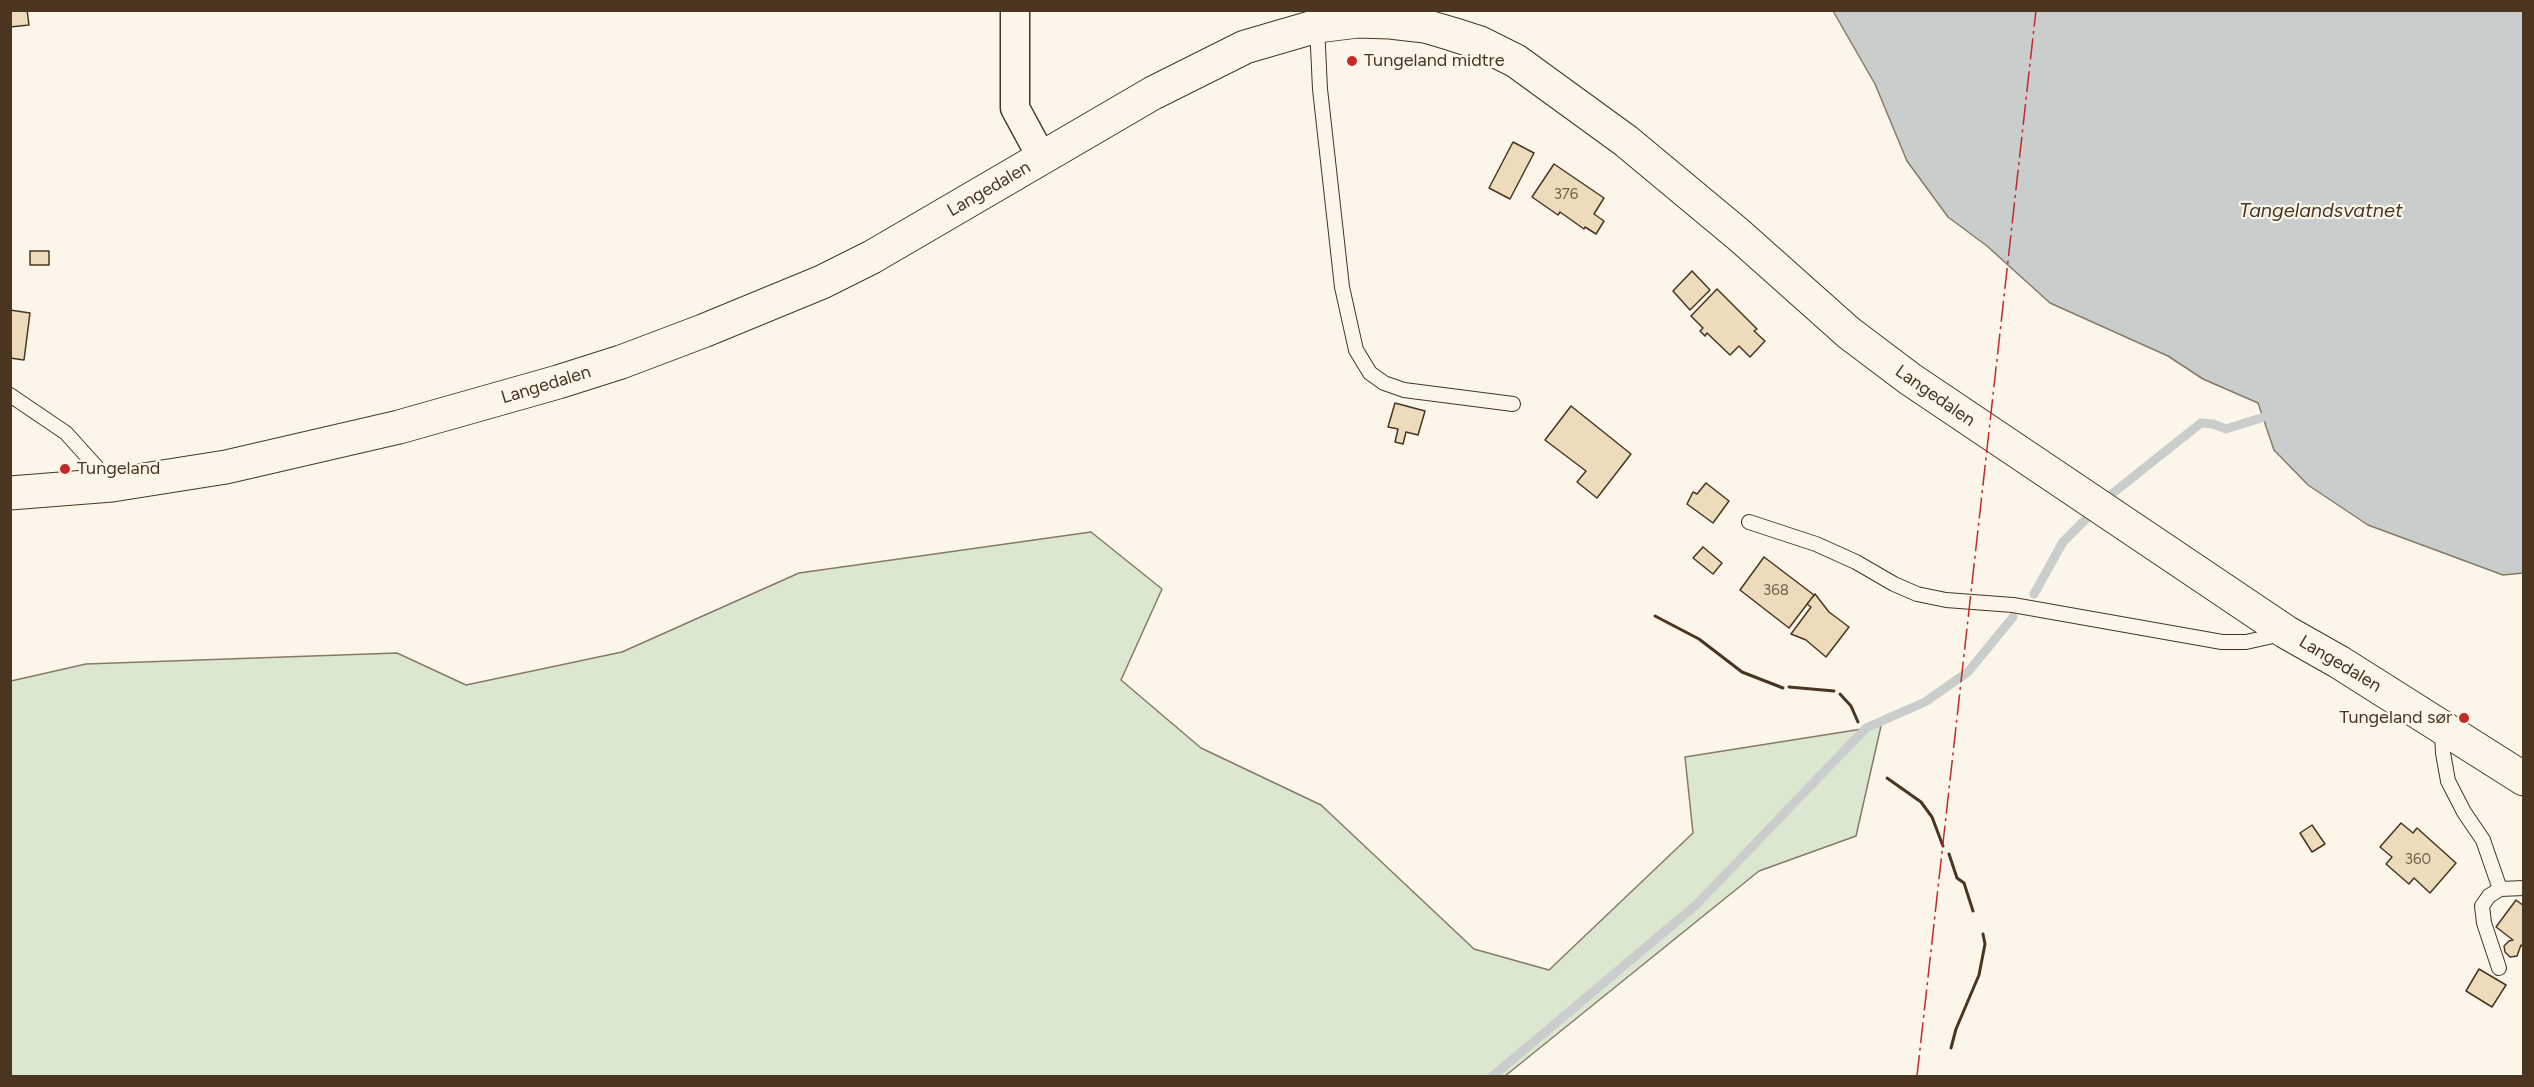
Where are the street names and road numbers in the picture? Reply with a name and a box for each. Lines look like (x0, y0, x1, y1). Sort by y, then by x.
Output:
street label: Langedalen (944, 157, 1034, 221)
street label: Langedalen (499, 361, 593, 409)
street label: Langedalen (1891, 361, 1979, 431)
street label: Langedalen (2295, 631, 2385, 697)

